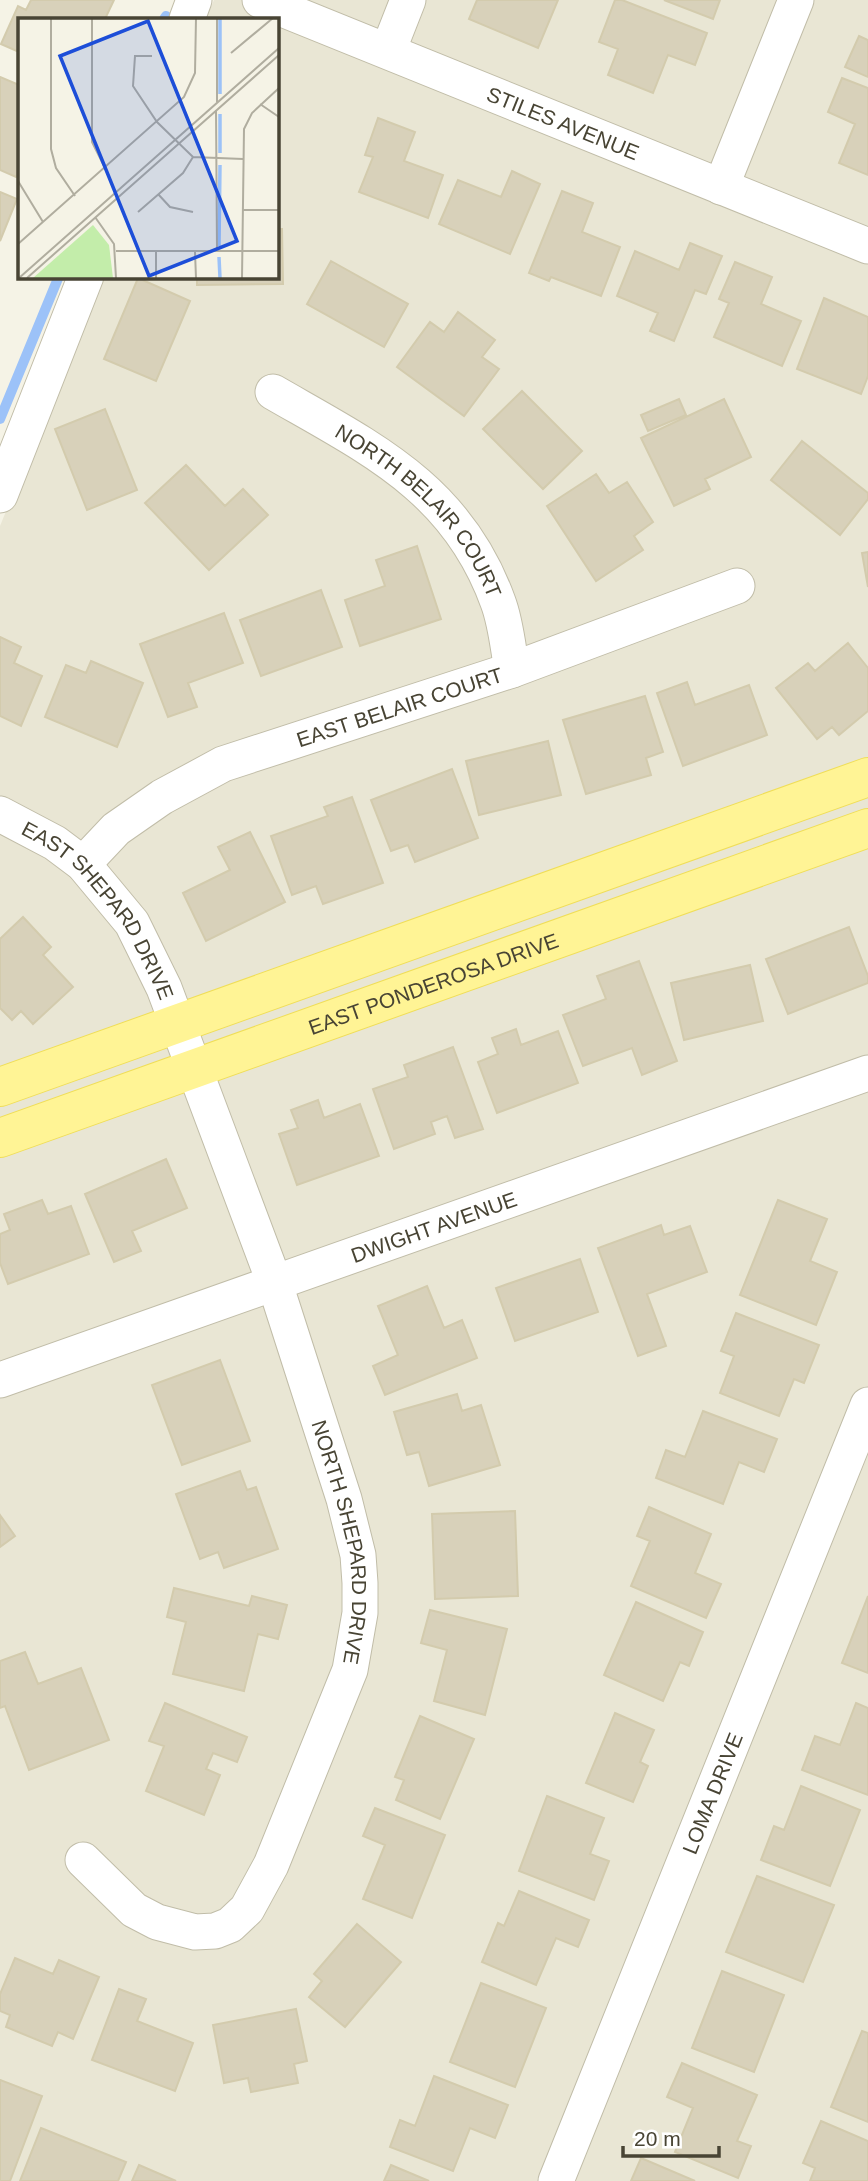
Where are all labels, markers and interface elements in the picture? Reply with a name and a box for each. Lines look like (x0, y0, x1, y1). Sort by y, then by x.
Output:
inset map (18, 18, 278, 278)
street label: STILES AVENUE (484, 82, 642, 164)
street label: NORTH BELAIR COURT (332, 419, 507, 600)
street label: EAST BELAIR COURT (294, 662, 505, 751)
street label: EAST SHEPARD DRIVE (18, 816, 179, 1002)
street label: EAST PONDEROSA DRIVE (305, 928, 561, 1038)
street label: DWIGHT AVENUE (348, 1187, 520, 1267)
street label: NORTH SHEPARD DRIVE (308, 1417, 372, 1666)
street label: LOMA DRIVE (677, 1729, 747, 1857)
scale bar (623, 2114, 719, 2158)
text: 20 m (634, 2127, 681, 2150)

